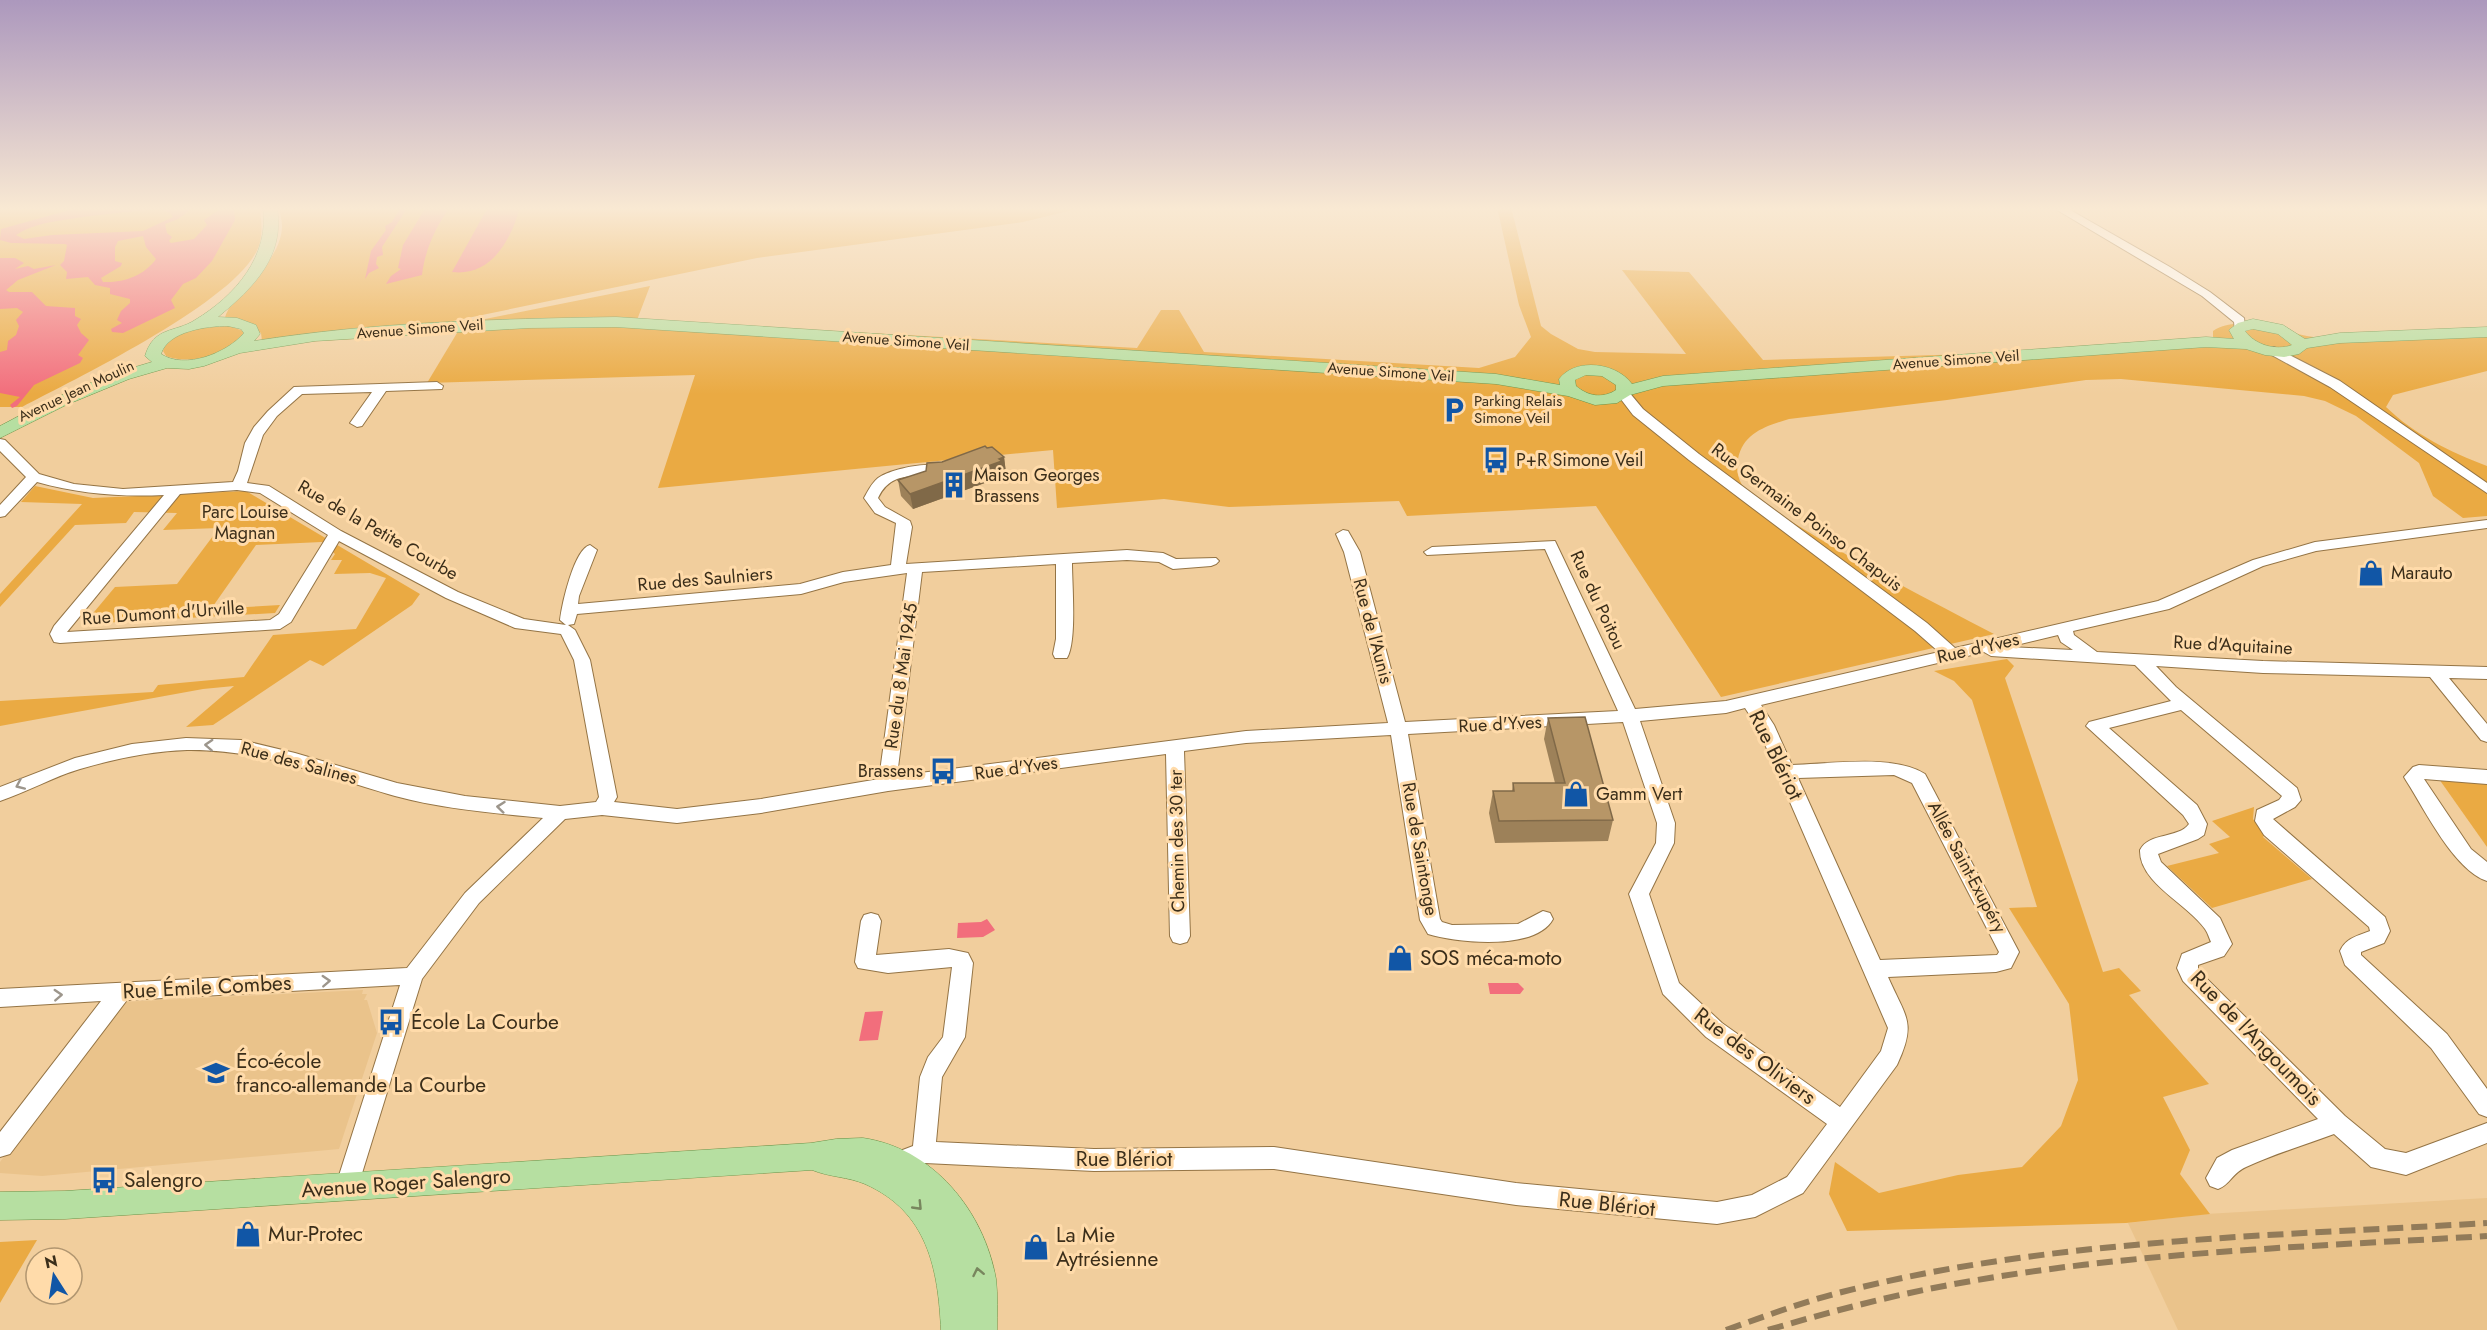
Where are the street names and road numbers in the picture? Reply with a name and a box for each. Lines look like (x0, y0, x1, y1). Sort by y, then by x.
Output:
street label: Avenue Simone Veil (356, 314, 484, 344)
street label: Avenue Simone Veil (842, 326, 970, 356)
street label: Avenue Simone Veil (1892, 345, 2020, 375)
street label: Avenue Jean Moulin (14, 354, 138, 428)
street label: Avenue Simone Veil (1327, 357, 1455, 387)
street label: Rue Germaine Poinso Chapuis (1706, 437, 1908, 597)
street label: Rue de la Petite Courbe (293, 473, 463, 587)
street label: Rue du Poitou (1564, 546, 1632, 654)
street label: Rue des Saulniers (636, 560, 774, 598)
street label: Rue de l'Aunis (1346, 575, 1400, 687)
street label: Rue Dumont d'Urville (81, 594, 245, 632)
street label: Rue du 8 Mai 1945 (878, 601, 924, 751)
street label: Rue d'Yves (1934, 626, 2022, 670)
street label: Rue d'Aquitaine (2173, 629, 2293, 661)
street label: Rue Blériot (1741, 705, 1811, 805)
street label: Rue d'Yves (1458, 709, 1542, 739)
street label: Rue des Salines (238, 735, 360, 791)
street label: Rue d'Yves (973, 749, 1059, 787)
street label: Chemin des 30 ter (1163, 769, 1191, 913)
street label: Rue de Saintonge (1395, 780, 1445, 918)
street label: Allée Saint-Exupéry (1921, 797, 2013, 938)
street label: Rue de l'Angoumois (2183, 964, 2329, 1112)
street label: Rue Émile Combes (122, 968, 292, 1006)
street label: Rue des Oliviers (1688, 1000, 1822, 1112)
street label: Rue Blériot (1076, 1144, 1172, 1174)
street label: Avenue Roger Salengro (300, 1161, 512, 1205)
street label: Rue Blériot (1557, 1184, 1657, 1224)

